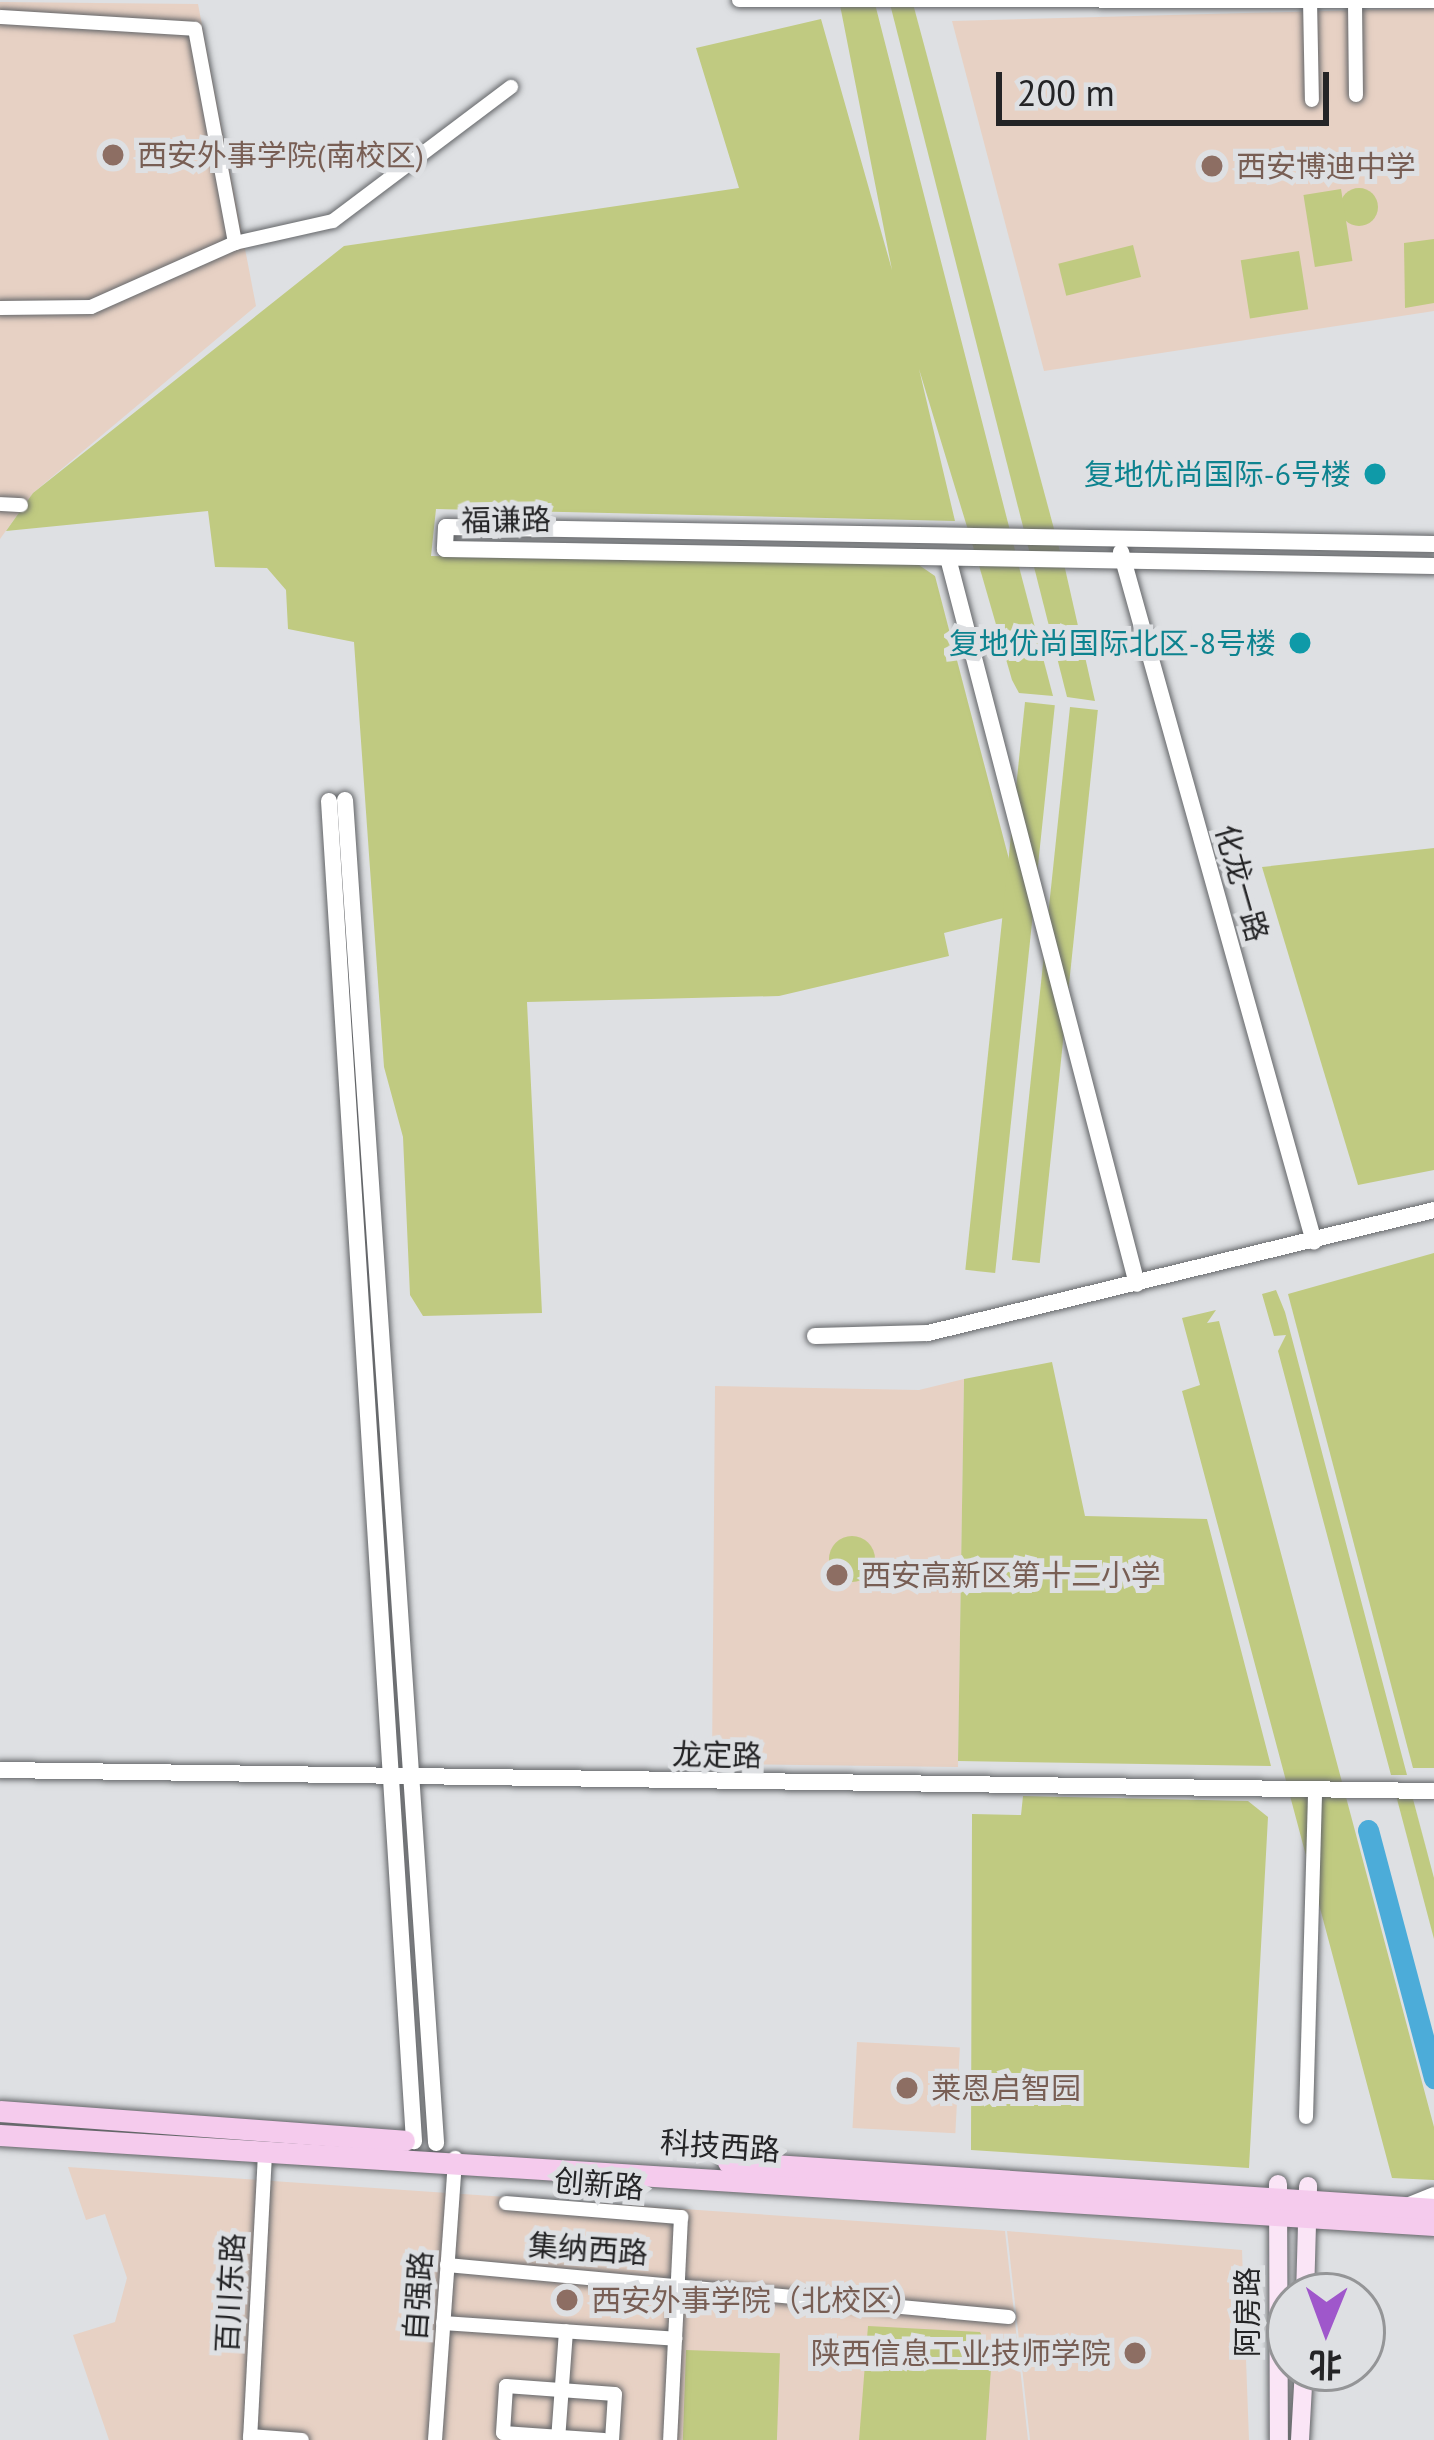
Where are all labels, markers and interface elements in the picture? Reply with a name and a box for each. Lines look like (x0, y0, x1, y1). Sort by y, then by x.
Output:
scale bar (1002, 48, 1335, 122)
text: 200 m (1017, 69, 1115, 116)
place label: 西安外事学院(南校区) (137, 137, 424, 173)
marker: 西安外事学院(南校区) (100, 142, 126, 168)
place label: 西安博迪中学 (1236, 148, 1416, 184)
marker: 西安博迪中学 (1199, 153, 1225, 179)
place label: 复地优尚国际-6号楼 (1084, 456, 1351, 492)
marker: 复地优尚国际-6号楼 (1362, 461, 1388, 487)
street label: 福谦路 (461, 501, 551, 539)
place label: 复地优尚国际北区-8号楼 (949, 625, 1276, 661)
marker: 复地优尚国际北区-8号楼 (1287, 630, 1313, 656)
street label: 化龙一路 (1208, 820, 1276, 946)
place label: 西安高新区第十二小学 (861, 1557, 1161, 1593)
marker: 西安高新区第十二小学 (824, 1562, 850, 1588)
street label: 龙定路 (672, 1736, 762, 1774)
place label: 莱恩启智园 (931, 2070, 1081, 2106)
marker: 莱恩启智园 (894, 2075, 920, 2101)
street label: 科技西路 (659, 2124, 781, 2168)
street label: 创新路 (553, 2162, 645, 2206)
street label: 集纳西路 (527, 2227, 649, 2271)
street label: 百川东路 (209, 2232, 251, 2354)
street label: 自强路 (397, 2250, 439, 2342)
street label: 阿房路 (1229, 2267, 1265, 2357)
north arrow (1266, 2272, 1386, 2392)
place label: 西安外事学院（北校区） (591, 2282, 921, 2318)
marker: 西安外事学院（北校区） (554, 2287, 580, 2313)
place label: 陕西信息工业技师学院 (811, 2335, 1111, 2371)
marker: 陕西信息工业技师学院 (1122, 2340, 1148, 2366)
text: 北 (1309, 2344, 1342, 2387)

